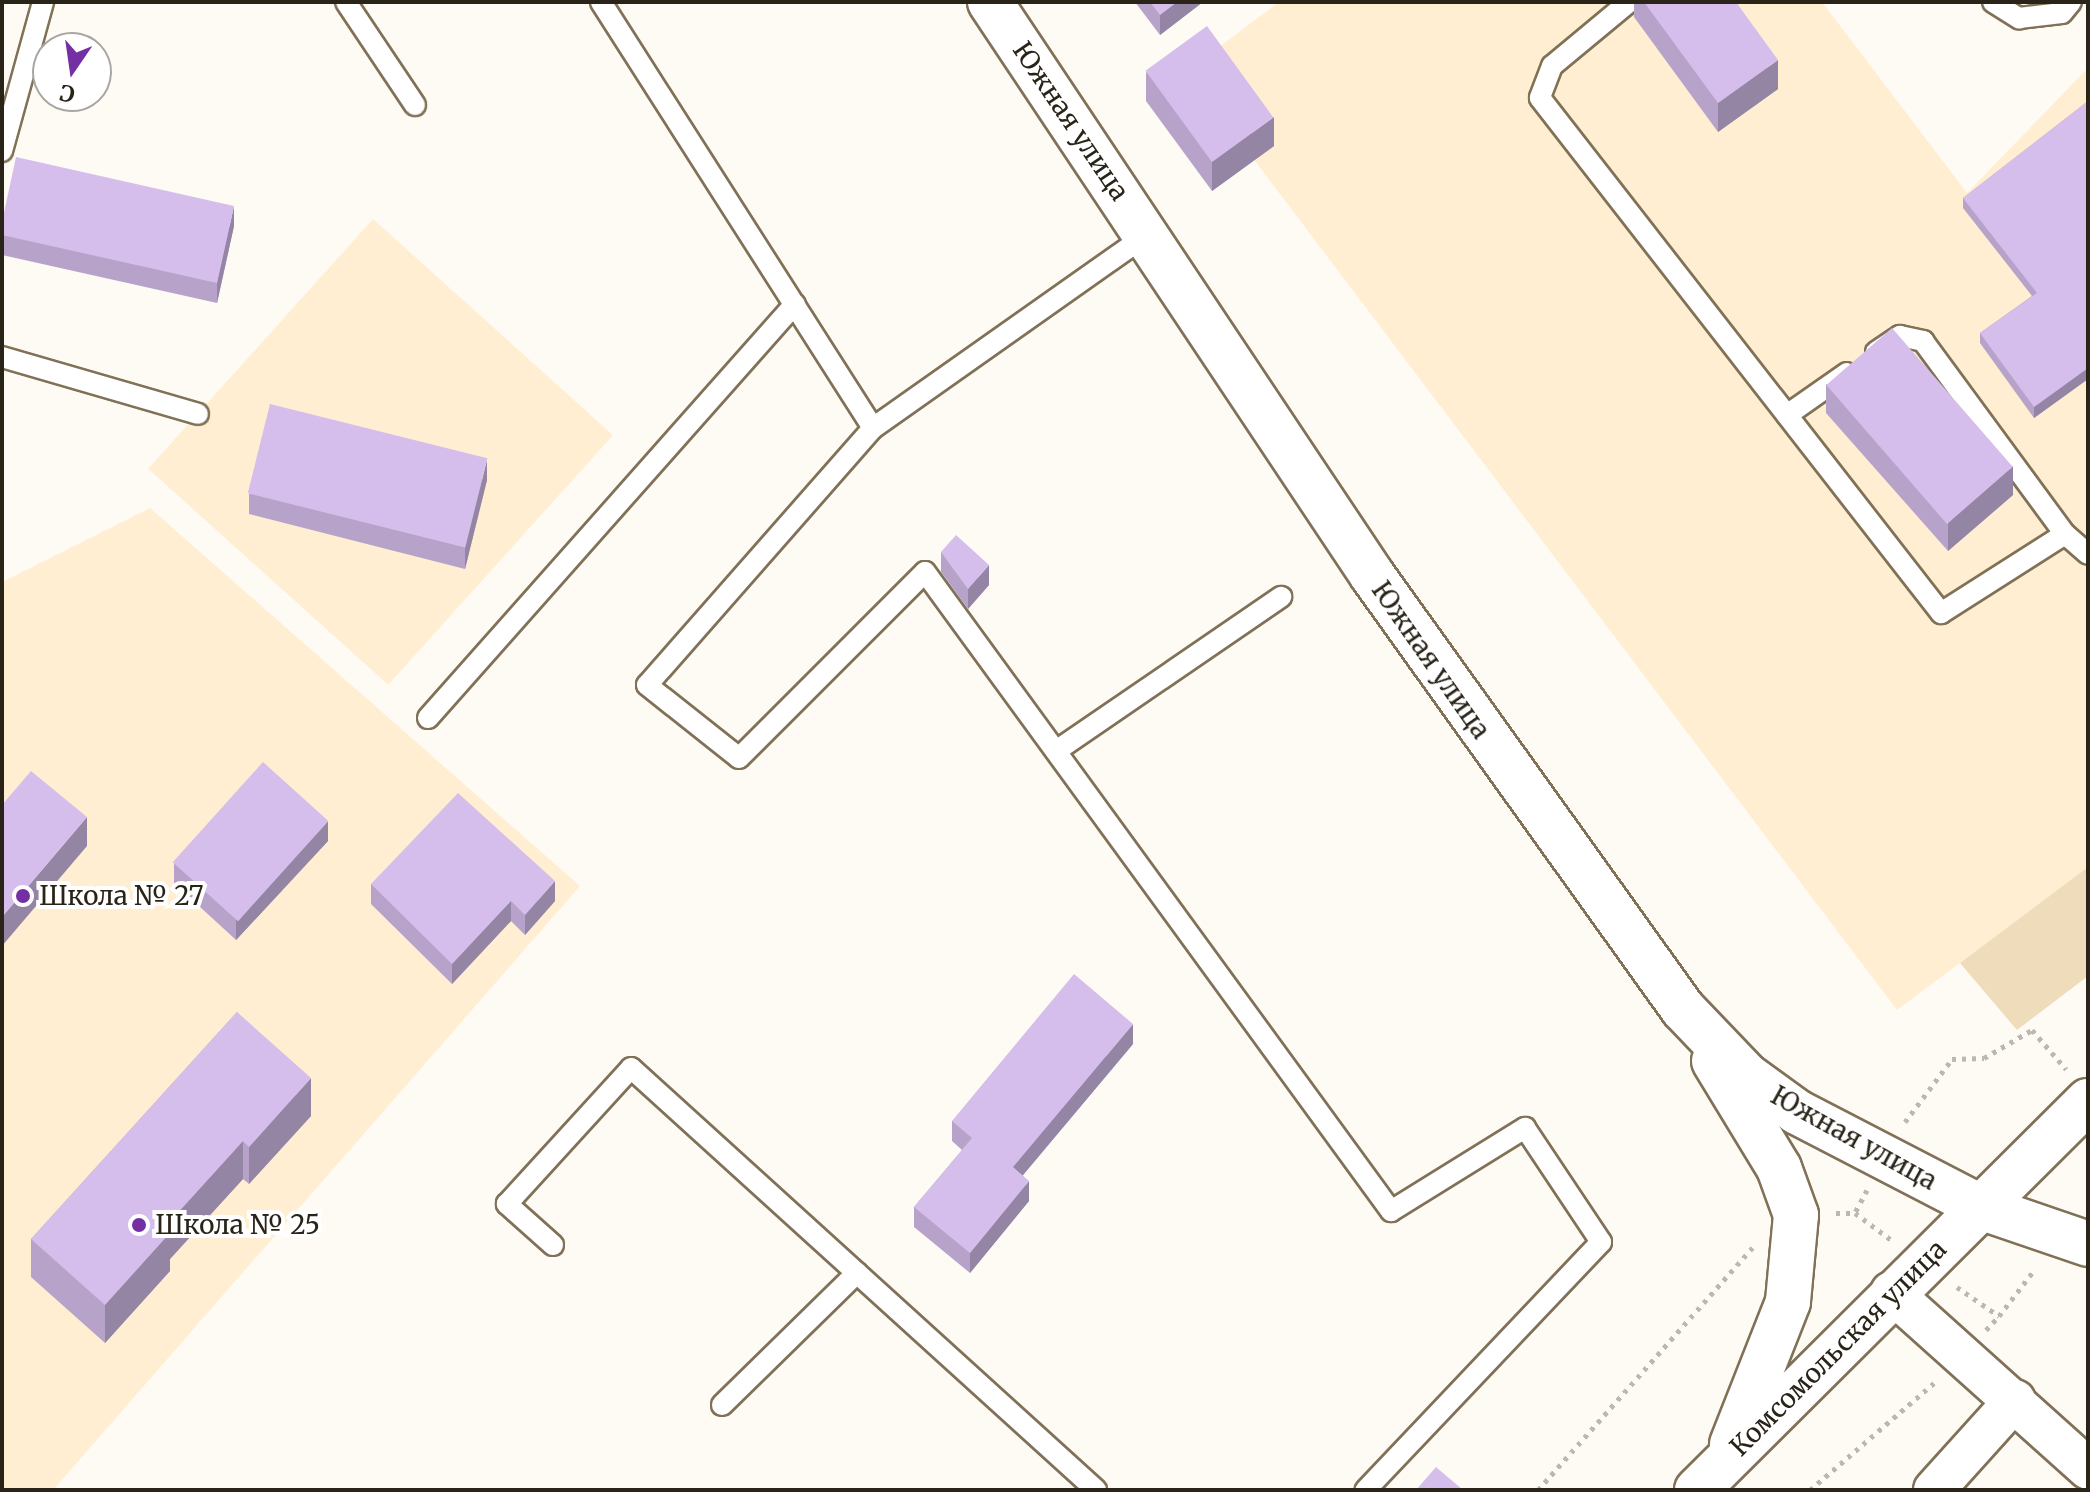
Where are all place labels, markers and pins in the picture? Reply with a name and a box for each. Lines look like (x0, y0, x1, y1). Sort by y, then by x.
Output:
place label: Школа № 27 (39, 880, 204, 912)
marker: Школа № 27 (14, 887, 32, 905)
place label: Школа № 25 (155, 1209, 320, 1241)
marker: Школа № 25 (130, 1216, 148, 1234)

